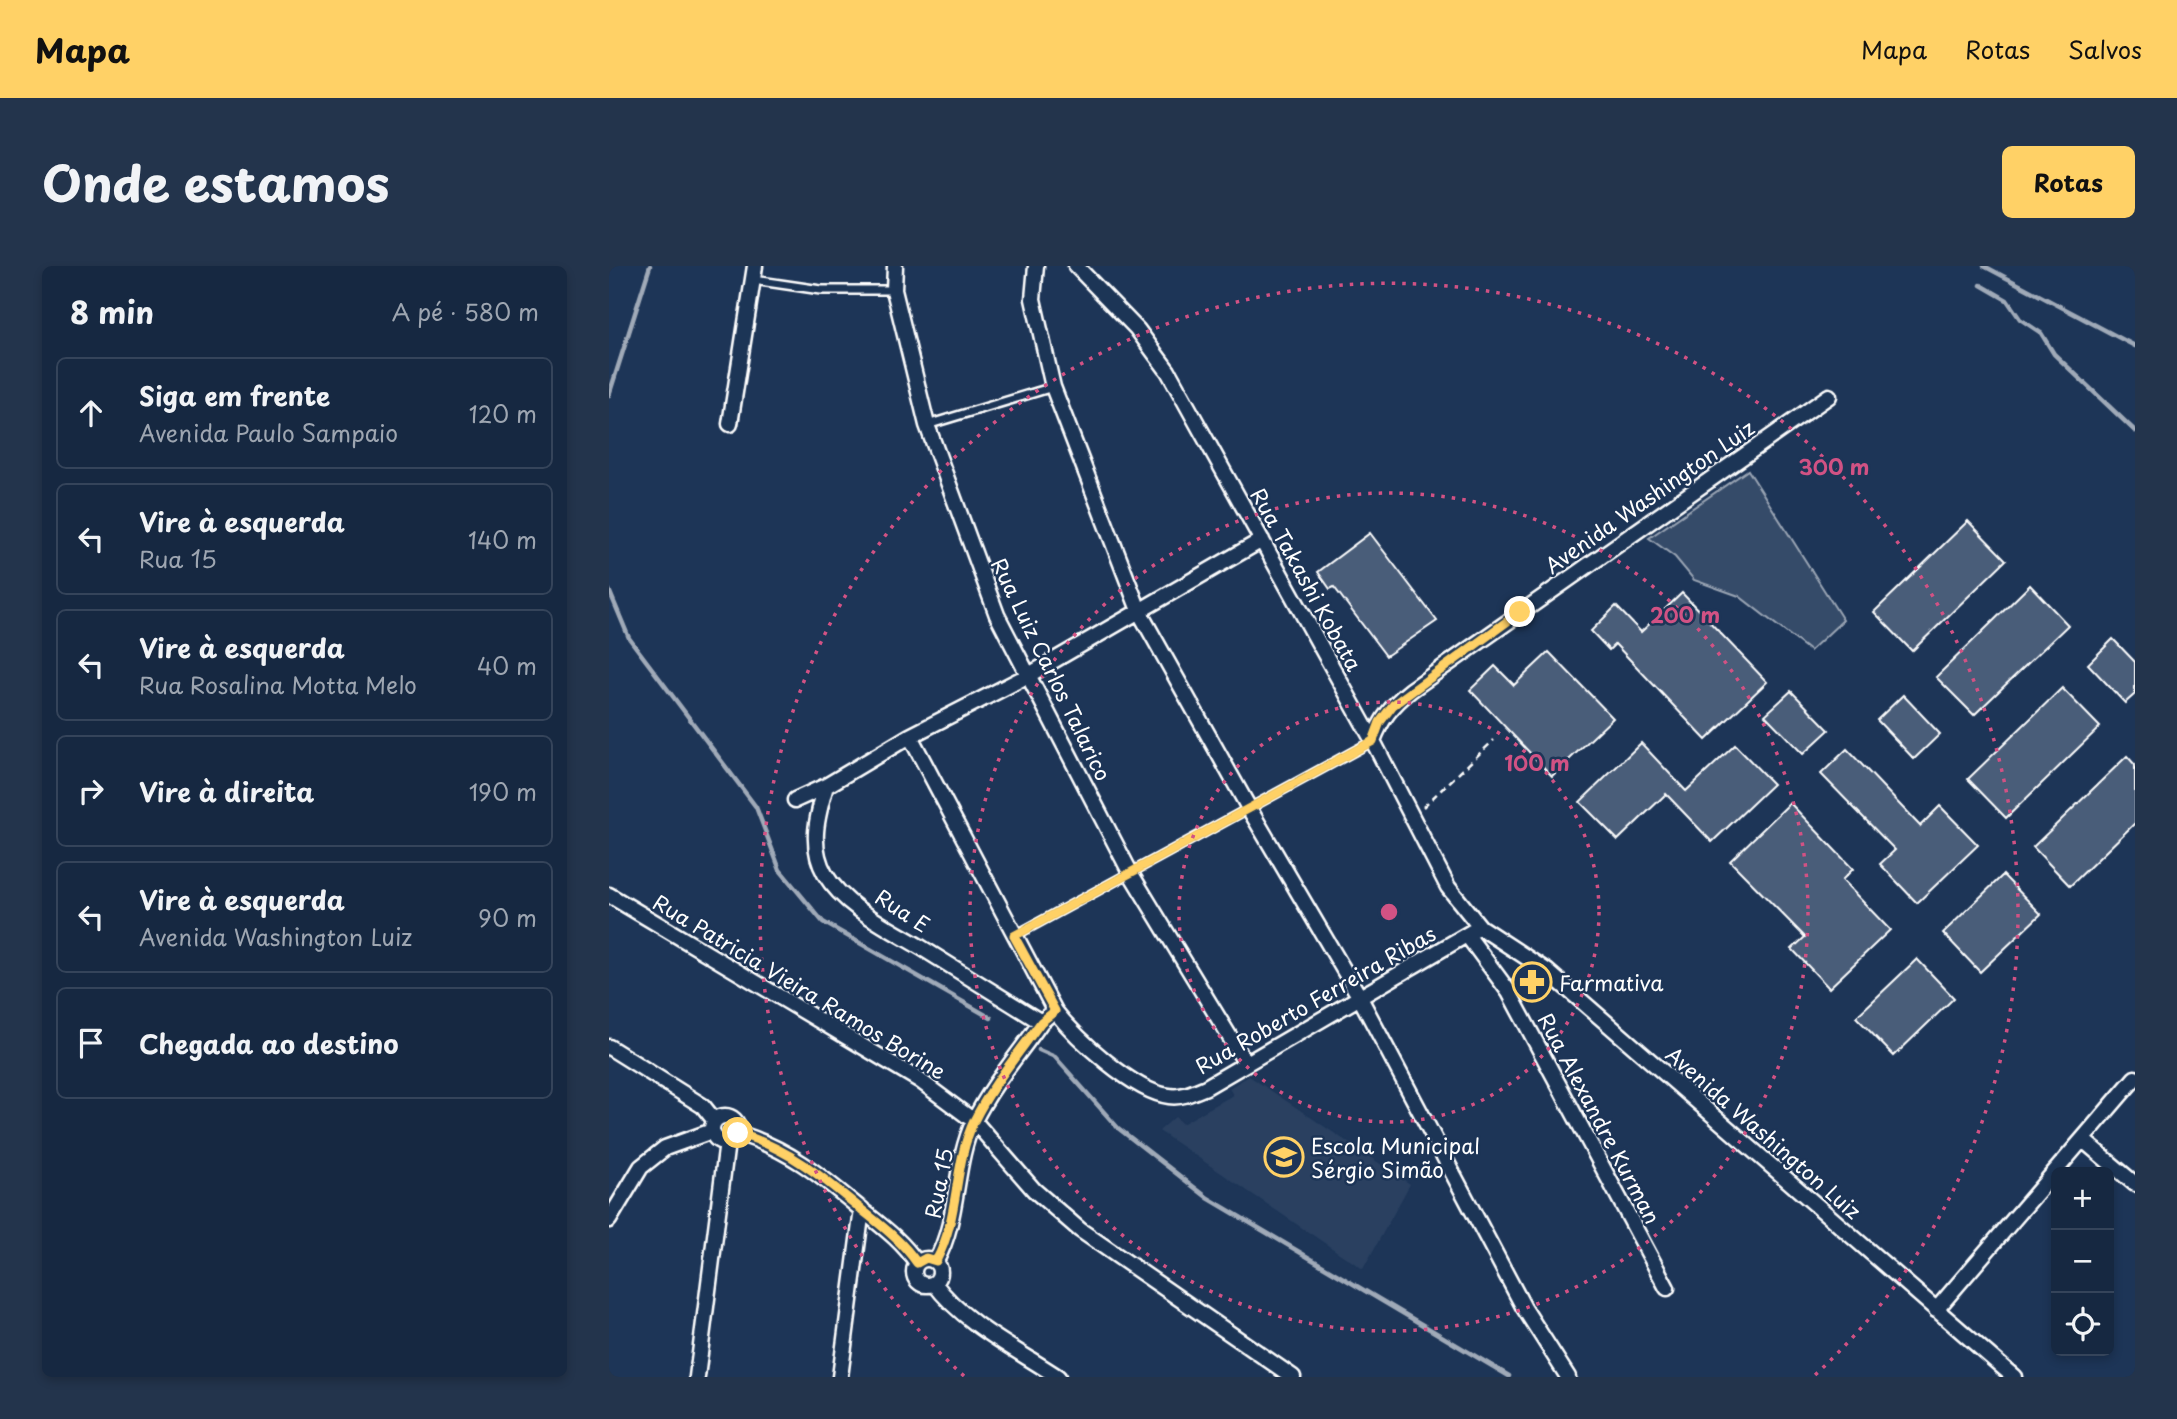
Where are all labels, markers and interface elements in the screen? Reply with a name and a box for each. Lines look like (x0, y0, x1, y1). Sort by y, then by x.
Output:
text: Mapa (35, 24, 130, 74)
text: Mapa (1861, 31, 1927, 67)
text: Rotas (1965, 31, 2030, 67)
text: Salvos (2068, 31, 2142, 67)
text: Onde estamos (42, 145, 389, 219)
button: Rotas (2002, 146, 2135, 218)
text: 8 min (70, 289, 154, 334)
text: A pé · 580 m (392, 294, 539, 329)
text: Siga em frente (139, 376, 330, 415)
icon: ahead (72, 394, 110, 432)
text: 120 m (469, 396, 537, 431)
street label: Avenida Washington Luiz (1538, 411, 1760, 581)
text: Avenida Paulo Sampaio (139, 415, 398, 450)
text: 300 m (1799, 450, 1869, 482)
street label: Rua Takashi Kobata (1243, 482, 1371, 677)
text: Vire à esquerda (139, 502, 345, 541)
icon: left (72, 520, 110, 558)
text: 140 m (468, 522, 537, 557)
text: Rua 15 (139, 541, 217, 576)
street label: Rua Luiz Carlos Talarico (984, 552, 1120, 786)
route end (1504, 596, 1535, 627)
text: 200 m (1650, 598, 1720, 630)
text: Vire à esquerda (139, 628, 345, 667)
icon: left (72, 646, 110, 684)
text: 40 m (477, 648, 537, 683)
text: Rua Rosalina Motta Melo (139, 667, 417, 702)
text: 100 m (1504, 746, 1570, 778)
icon: right (72, 772, 110, 810)
text: Vire à direita (139, 772, 314, 811)
text: 190 m (469, 774, 537, 809)
text: Vire à esquerda (139, 880, 345, 919)
street label: Rua E (869, 880, 937, 940)
street label: Rua Patricia Vieira Ramos Borine (647, 885, 953, 1087)
icon: left (72, 898, 110, 936)
text: 90 m (478, 900, 537, 935)
centre of rings (1377, 900, 1401, 924)
street label: Rua Roberto Ferreira Ribas (1189, 917, 1441, 1081)
text: Avenida Washington Luiz (139, 919, 412, 954)
pharmacy icon: Farmativa (1511, 961, 1553, 1003)
place label: Farmativa (1559, 966, 1664, 998)
street label: Rua Alexandre Kurman (1531, 1007, 1669, 1229)
icon: arrive (72, 1024, 110, 1062)
text: Chegada ao destino (139, 1024, 398, 1063)
street label: Avenida Washington Luiz (1659, 1038, 1869, 1226)
route start (722, 1117, 753, 1148)
place label: Escola Municipal Sérgio Simão (1311, 1129, 1480, 1185)
school or university icon: Escola Municipal Sérgio Simão (1263, 1136, 1305, 1178)
street label: Rua 15 (916, 1145, 960, 1221)
map controls (2051, 1167, 2114, 1356)
button: + (2051, 1167, 2114, 1230)
button: − (2051, 1230, 2114, 1293)
button: locate (2051, 1293, 2114, 1356)

